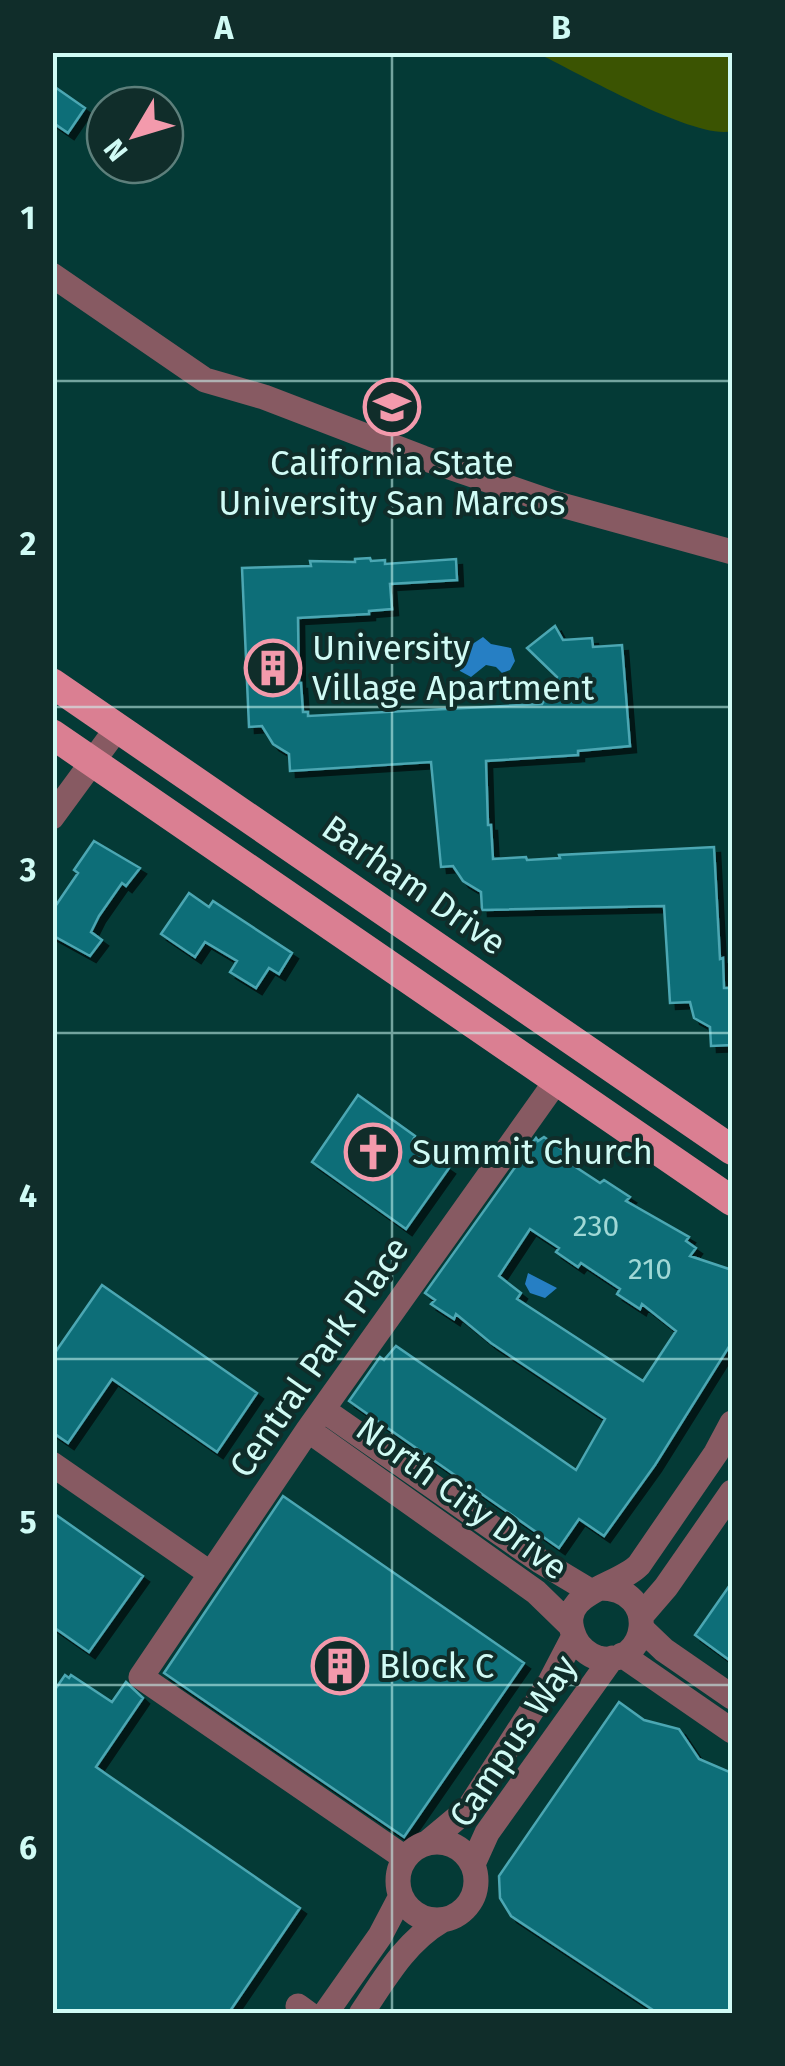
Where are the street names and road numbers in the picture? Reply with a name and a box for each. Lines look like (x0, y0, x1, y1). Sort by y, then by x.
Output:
street label: Barham Drive (314, 806, 514, 964)
street label: Central Park Place (220, 1229, 418, 1485)
street label: North City Drive (348, 1407, 576, 1589)
street label: Campus Way (440, 1647, 586, 1835)

